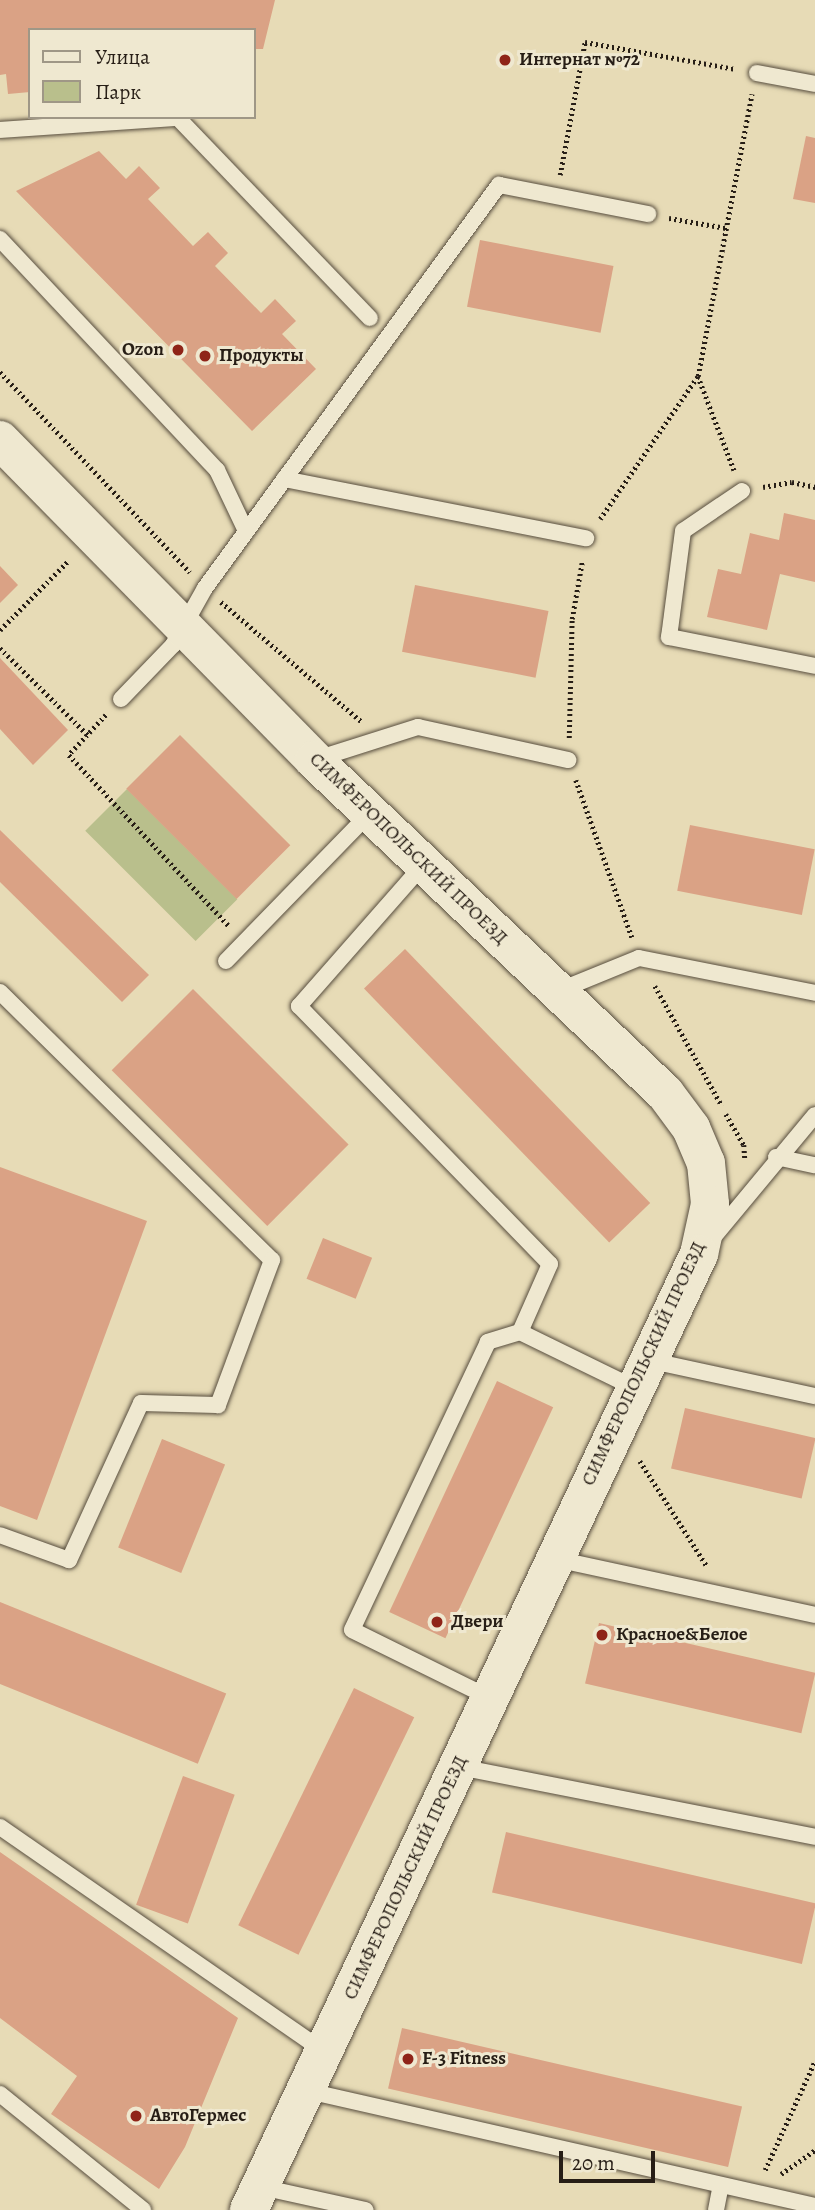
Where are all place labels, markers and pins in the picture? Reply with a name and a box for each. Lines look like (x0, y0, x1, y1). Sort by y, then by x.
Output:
place label: Интернат №72 (519, 49, 640, 71)
marker: Интернат №72 (497, 52, 513, 68)
place label: Ozon (122, 339, 164, 361)
marker: Ozon (170, 342, 186, 358)
place label: Продукты (219, 345, 304, 367)
marker: Продукты (197, 348, 213, 364)
place label: Двери (451, 1611, 504, 1633)
marker: Двери (429, 1614, 445, 1630)
place label: Красное&Белое (616, 1624, 748, 1646)
marker: Красное&Белое (594, 1627, 610, 1643)
place label: F-3 Fitness (422, 2048, 506, 2070)
marker: F-3 Fitness (400, 2051, 416, 2067)
place label: АвтоГермес (150, 2105, 246, 2127)
marker: АвтоГермес (128, 2108, 144, 2124)

